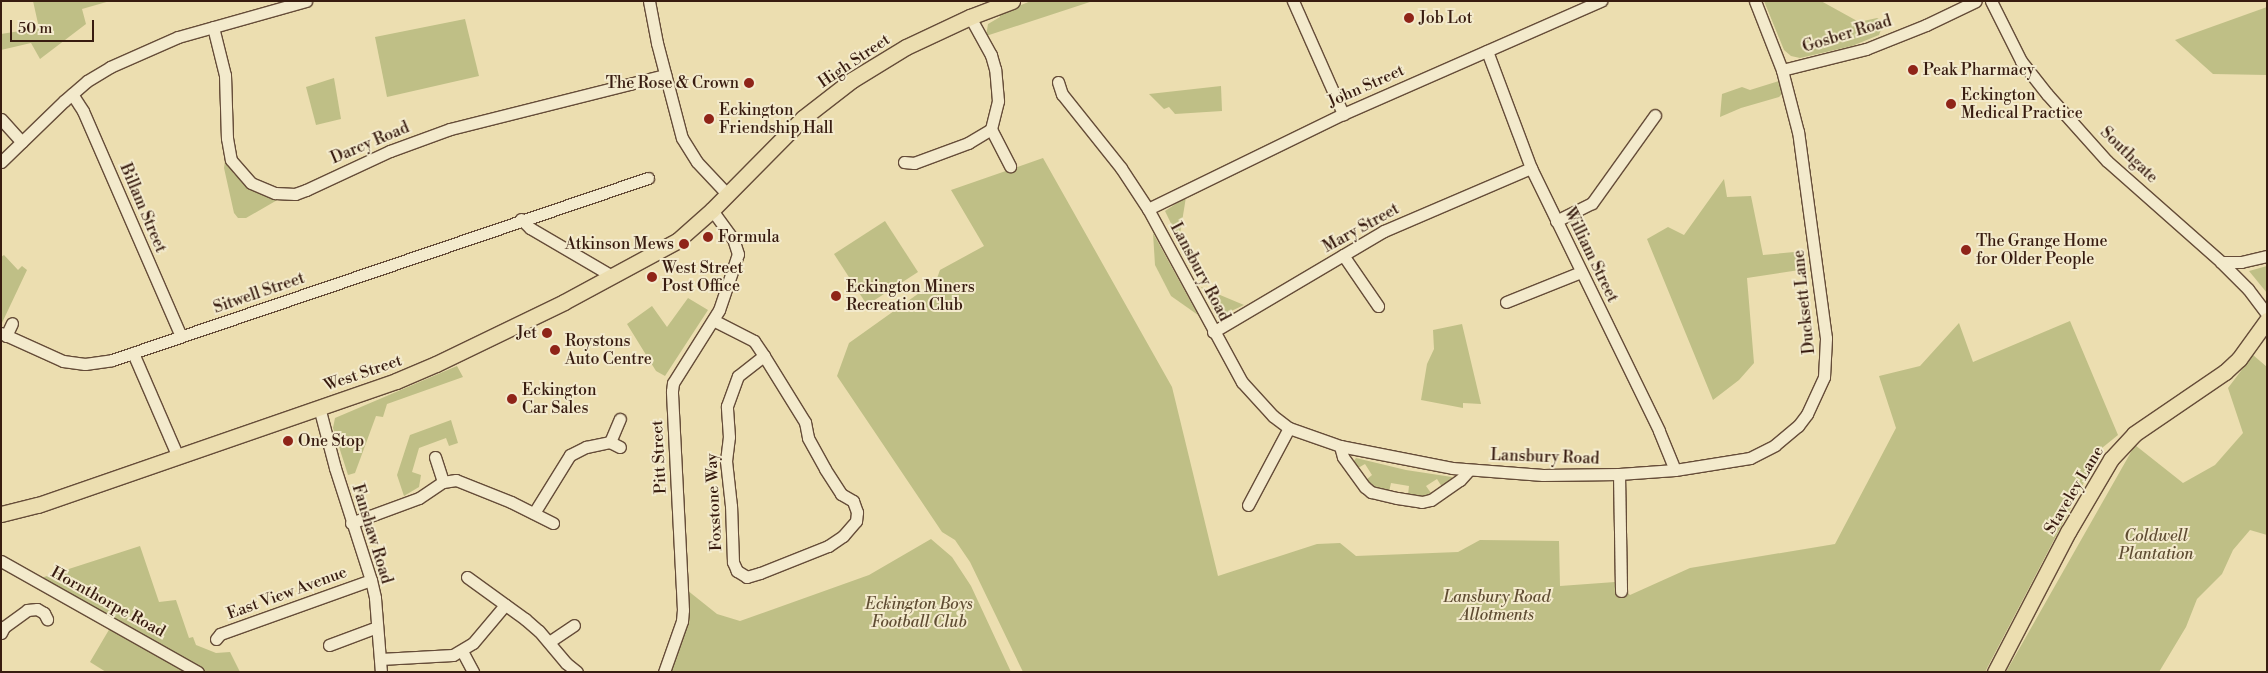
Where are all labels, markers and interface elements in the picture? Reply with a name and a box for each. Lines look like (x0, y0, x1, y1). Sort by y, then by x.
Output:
place label: Job Lot (1419, 8, 1472, 28)
scale bar (12, 10, 96, 42)
street label: Gosber Road (1800, 11, 1894, 57)
marker: Job Lot (1403, 12, 1415, 24)
text: 50 m (18, 19, 52, 38)
street label: High Street (814, 30, 894, 92)
place label: Peak Pharmacy (1923, 60, 2035, 80)
street label: John Street (1325, 61, 1407, 111)
marker: Peak Pharmacy (1907, 64, 1919, 76)
place label: The Rose & Crown (606, 73, 739, 93)
marker: The Rose & Crown (743, 77, 755, 89)
place label: Eckington Medical Practice (1961, 85, 2083, 123)
marker: Eckington Medical Practice (1945, 98, 1957, 110)
place label: Eckington Friendship Hall (719, 100, 833, 138)
marker: Eckington Friendship Hall (703, 113, 715, 125)
street label: Darcy Road (328, 118, 412, 168)
street label: Southgate (2096, 123, 2162, 187)
street label: Billam Street (116, 161, 170, 255)
street label: Mary Street (1319, 199, 1403, 257)
street label: William Street (1560, 205, 1622, 305)
street label: Lansbury Road (1166, 219, 1234, 325)
place label: Formula (718, 227, 780, 247)
marker: Formula (702, 231, 714, 243)
place label: The Grange Home for Older People (1976, 231, 2108, 269)
place label: Atkinson Mews (565, 234, 674, 254)
marker: Atkinson Mews (678, 238, 690, 250)
marker: The Grange Home for Older People (1960, 244, 1972, 256)
street label: Ducksett Lane (1789, 249, 1819, 355)
place label: West Street Post Office (662, 258, 743, 296)
street label: Sitwell Street (211, 268, 307, 318)
marker: West Street Post Office (646, 271, 658, 283)
place label: Eckington Miners Recreation Club (846, 277, 975, 315)
marker: Eckington Miners Recreation Club (830, 290, 842, 302)
place label: Jet (516, 323, 537, 343)
marker: Jet (541, 327, 553, 339)
place label: Roystons Auto Centre (565, 331, 652, 369)
marker: Roystons Auto Centre (549, 344, 561, 356)
street label: West Street (322, 351, 404, 395)
place label: Eckington Car Sales (522, 380, 597, 418)
marker: Eckington Car Sales (506, 393, 518, 405)
street label: Pitt Street (647, 419, 671, 495)
place label: One Stop (298, 431, 364, 451)
marker: One Stop (282, 435, 294, 447)
street label: Staveley Lane (2040, 443, 2108, 537)
street label: Lansbury Road (1490, 446, 1600, 468)
street label: Foxstone Way (702, 453, 726, 551)
street label: Fanshaw Road (348, 482, 396, 586)
park label: Coldwell Plantation (2119, 526, 2193, 564)
street label: East View Avenue (224, 562, 350, 624)
street label: Hornthorpe Road (47, 563, 169, 641)
park label: Lansbury Road Allotments (1444, 587, 1550, 625)
park label: Eckington Boys Football Club (865, 594, 973, 632)

